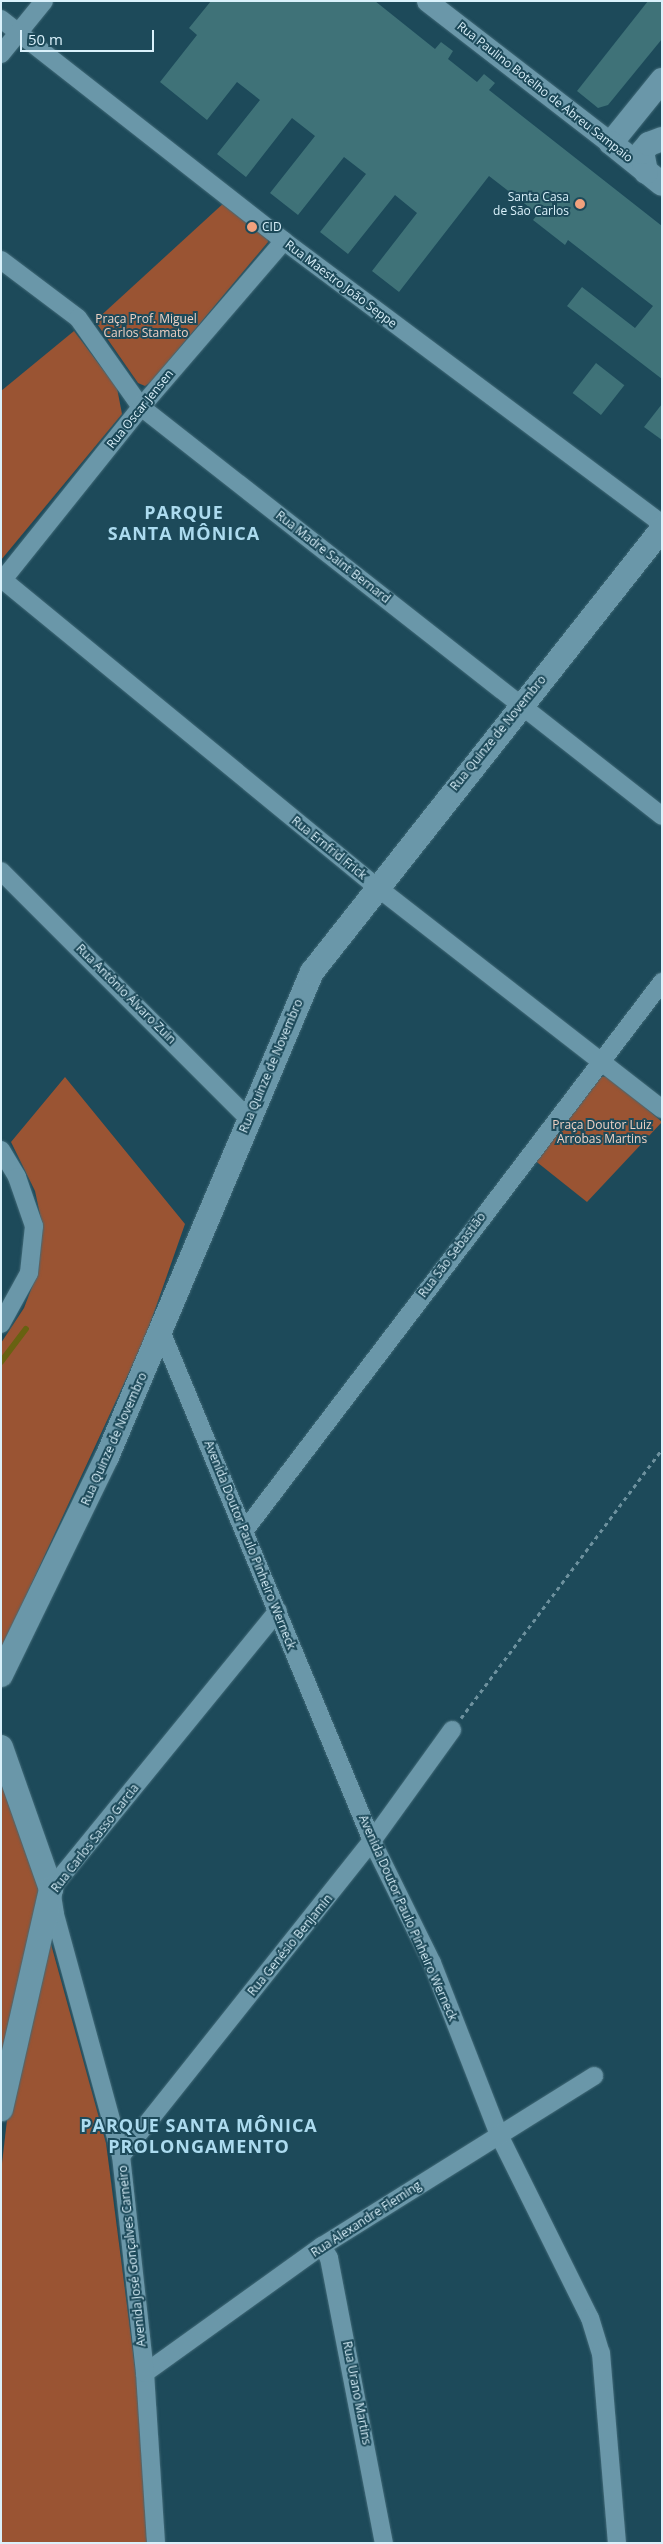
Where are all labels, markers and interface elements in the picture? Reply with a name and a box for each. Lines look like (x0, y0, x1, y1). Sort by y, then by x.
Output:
street label: Rua Paulino Botelho de Abreu Sampaio (454, 19, 636, 165)
scale bar (22, 20, 156, 52)
text: 50 m (28, 29, 63, 49)
place label: Santa Casa de São Carlos (493, 190, 569, 218)
marker: Santa Casa de São Carlos (573, 197, 587, 211)
place label: CID (262, 220, 282, 234)
marker: CID (246, 221, 258, 233)
street label: Rua Maestro João Seppe (282, 237, 400, 331)
park label: Praça Prof. Miguel Carlos Stamato (95, 312, 197, 340)
street label: Rua Oscar Jensen (104, 367, 176, 451)
district label: PARQUE SANTA MÔNICA (106, 502, 262, 544)
street label: Rua Madre Saint Bernard (273, 508, 393, 606)
street label: Rua Quinze de Novembro (447, 673, 549, 793)
street label: Rua Ernfrid Frick (289, 813, 369, 883)
street label: Rua Antônio Álvaro Zuin (73, 941, 179, 1047)
street label: Rua Quinze de Novembro (236, 997, 306, 1135)
park label: Praça Doutor Luiz Arrobas Martins (552, 1118, 652, 1146)
street label: Rua São Sebastião (415, 1210, 489, 1300)
street label: Rua Quinze de Novembro (78, 1370, 150, 1508)
street label: Avenida Doutor Paulo Pinheiro Werneck (201, 1438, 299, 1652)
street label: Rua Carlos Sasso Garcia (48, 1781, 142, 1895)
street label: Avenida Doutor Paulo Pinheiro Werneck (356, 1813, 460, 2023)
street label: Rua Genésio Benjamin (245, 1891, 335, 1999)
district label: PARQUE SANTA MÔNICA PROLONGAMENTO (78, 2115, 320, 2158)
street label: Avenida José Gonçalves Carneiro (115, 2164, 149, 2348)
street label: Rua Alexandre Fleming (308, 2178, 424, 2260)
street label: Rua Urano Martins (340, 2340, 374, 2446)

